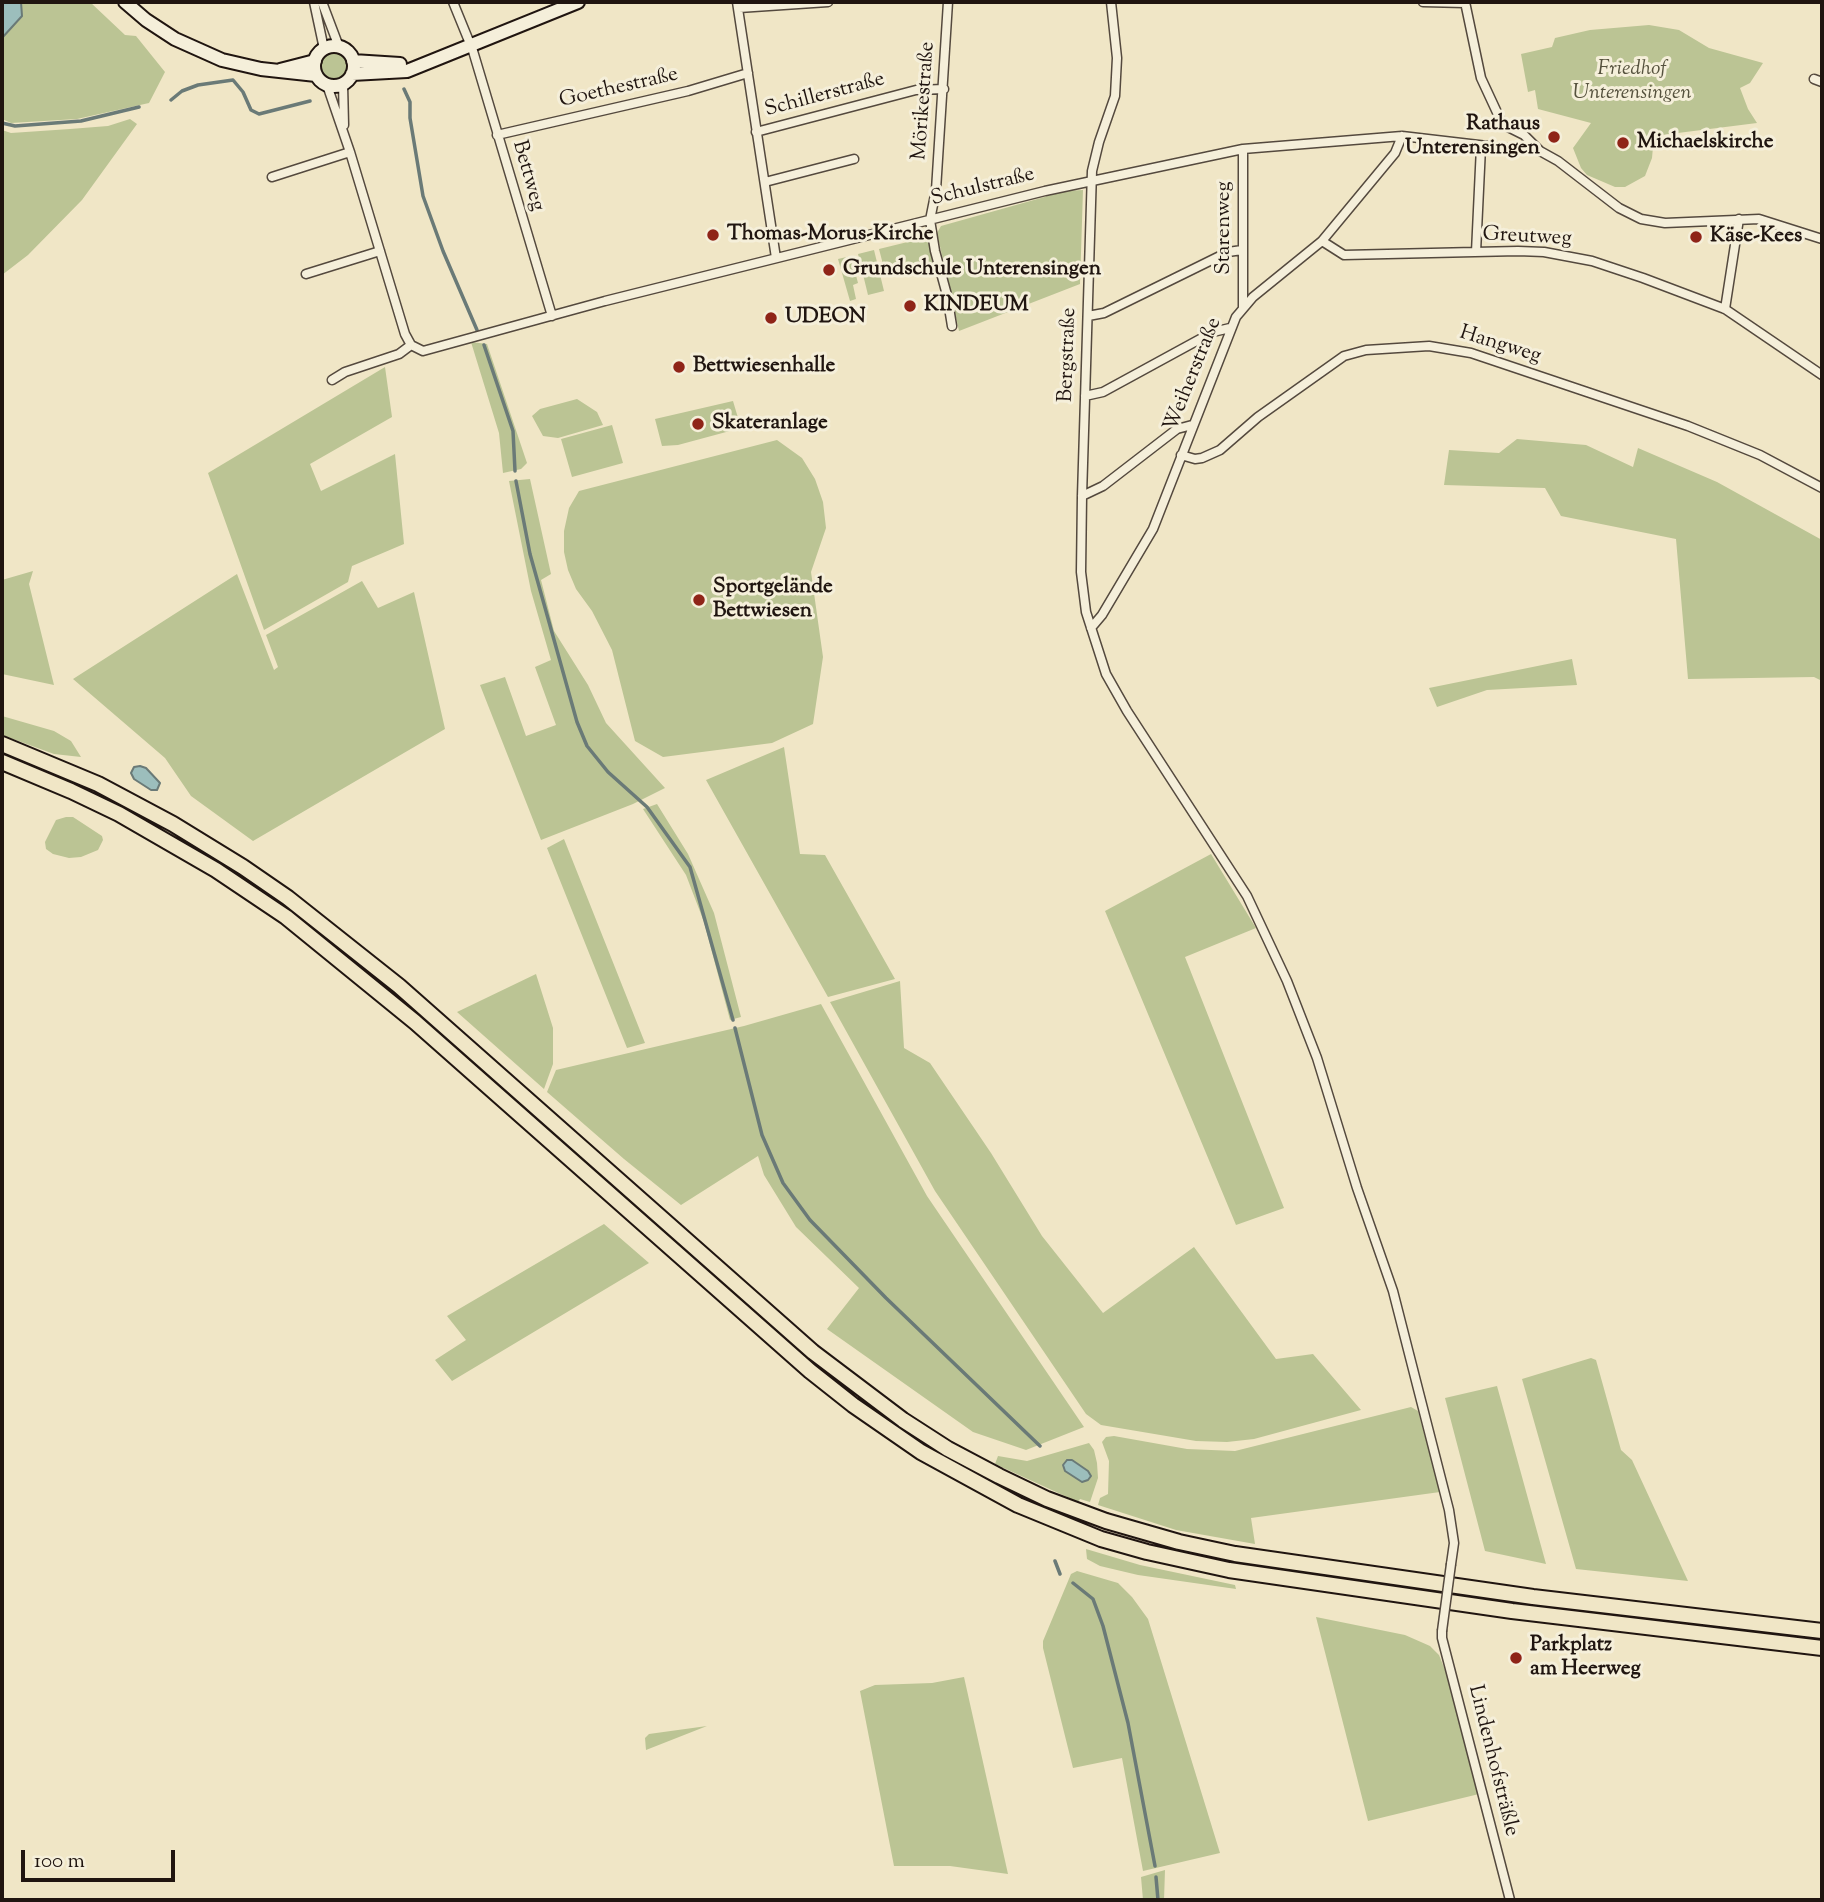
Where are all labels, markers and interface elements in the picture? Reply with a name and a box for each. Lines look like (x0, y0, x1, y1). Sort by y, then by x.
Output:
street label: Mörikestraße (908, 41, 942, 161)
park label: Friedhof Unterensingen (1572, 57, 1692, 107)
street label: Goethestraße (557, 63, 681, 115)
street label: Schillerstraße (762, 68, 888, 124)
place label: Rathaus Unterensingen (1405, 112, 1540, 162)
marker: Rathaus Unterensingen (1546, 129, 1562, 145)
place label: Michaelskirche (1637, 130, 1774, 156)
marker: Michaelskirche (1615, 135, 1631, 151)
street label: Bettweg (505, 138, 549, 214)
street label: Schulstraße (929, 163, 1037, 213)
street label: Starenweg (1212, 181, 1238, 275)
place label: Thomas-Morus-Kirche (727, 222, 934, 248)
street label: Greutweg (1482, 223, 1572, 253)
place label: Käse-Kees (1710, 224, 1802, 250)
marker: Thomas-Morus-Kirche (705, 227, 721, 243)
marker: Käse-Kees (1688, 229, 1704, 245)
place label: Grundschule Unterensingen (843, 257, 1101, 283)
marker: Grundschule Unterensingen (821, 262, 837, 278)
place label: KINDEUM (924, 293, 1029, 319)
marker: KINDEUM (902, 298, 918, 314)
place label: UDEON (785, 305, 866, 331)
street label: Bergstraße (1055, 307, 1083, 403)
marker: UDEON (763, 310, 779, 326)
street label: Weiherstraße (1160, 314, 1228, 436)
street label: Hangweg (1456, 322, 1544, 370)
place label: Bettwiesenhalle (693, 354, 835, 380)
marker: Bettwiesenhalle (671, 359, 687, 375)
place label: Skateranlage (712, 411, 828, 437)
marker: Skateranlage (690, 416, 706, 432)
place label: Sportgelände Bettwiesen (713, 575, 833, 625)
marker: Sportgelände Bettwiesen (691, 592, 707, 608)
place label: Parkplatz am Heerweg (1530, 1633, 1641, 1683)
marker: Parkplatz am Heerweg (1508, 1650, 1524, 1666)
street label: Lindenhofsträßle (1461, 1683, 1523, 1839)
scale bar (24, 1836, 178, 1880)
text: 100 m (34, 1847, 85, 1877)

